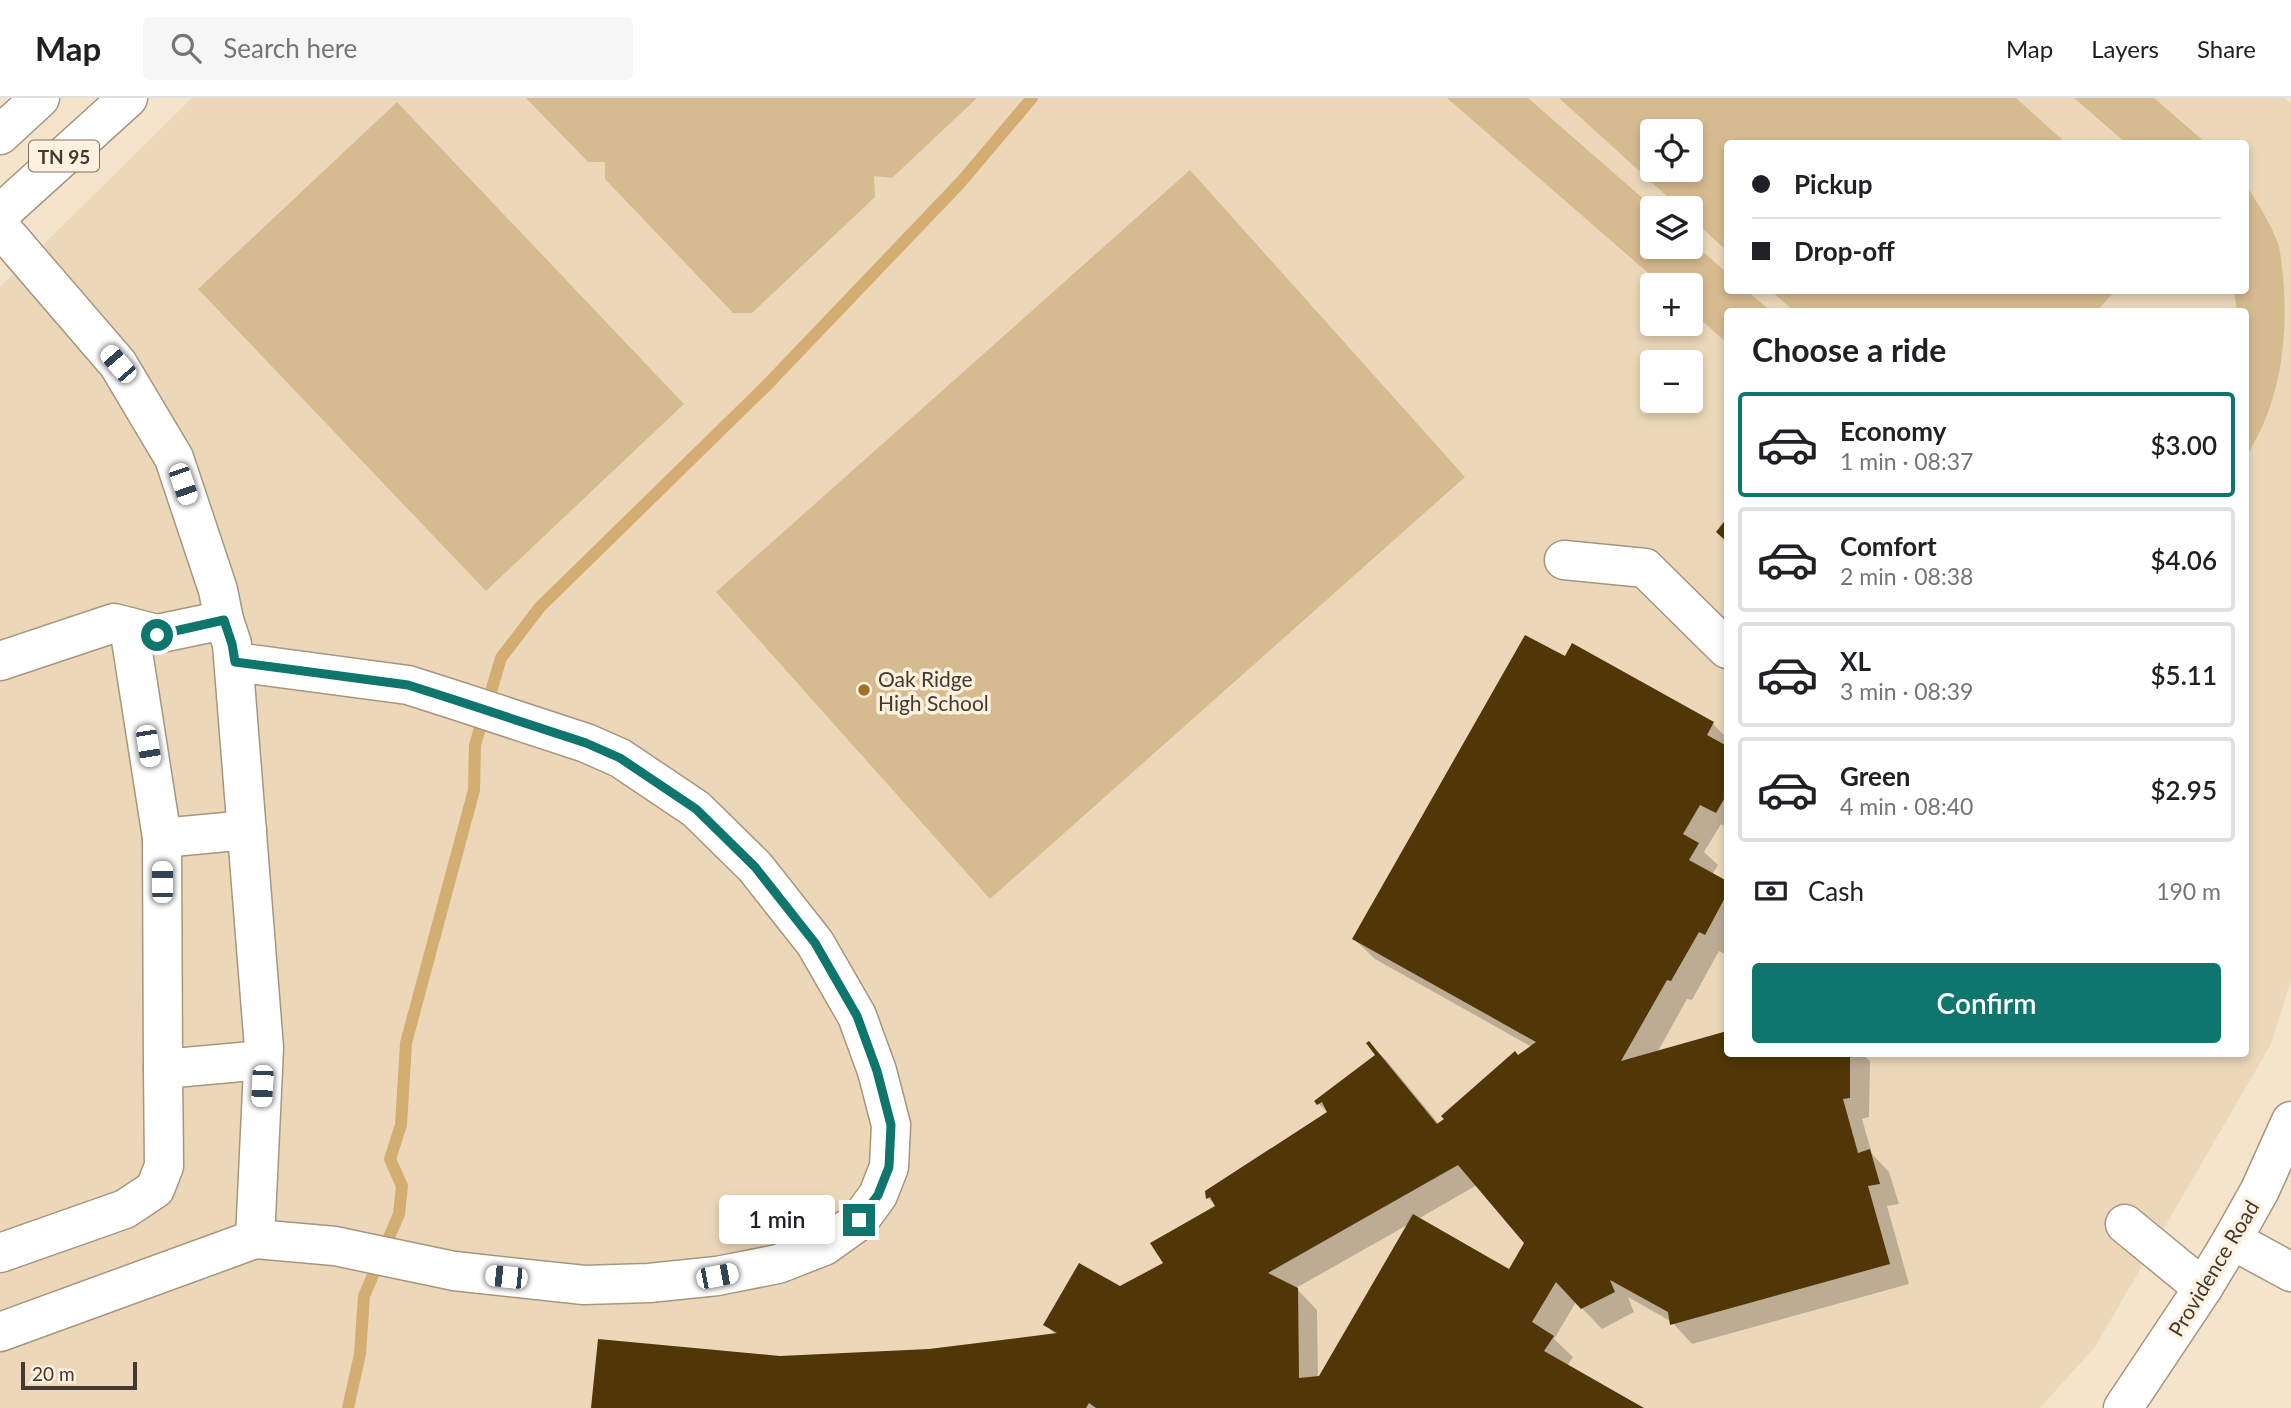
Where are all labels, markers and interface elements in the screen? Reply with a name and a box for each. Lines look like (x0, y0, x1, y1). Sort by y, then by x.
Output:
search box (143, 17, 633, 80)
text: Map (35, 28, 101, 68)
icon: search (167, 29, 205, 67)
text: Search here (223, 32, 357, 64)
text: Map (2006, 34, 2053, 63)
text: Layers (2091, 34, 2159, 63)
text: Share (2197, 34, 2256, 63)
map controls (1640, 119, 1703, 413)
button: locate (1640, 119, 1703, 182)
road number: TN 95 (29, 141, 99, 172)
text: Pickup (1794, 168, 1873, 200)
button: layers (1640, 196, 1703, 259)
text: Drop-off (1794, 235, 1895, 267)
button: + (1640, 273, 1703, 336)
text: Choose a ride (1752, 330, 1946, 369)
car (97, 341, 140, 387)
button: − (1640, 350, 1703, 413)
icon: car (1756, 413, 1819, 476)
text: Economy (1840, 415, 1946, 447)
text: $3.00 (2151, 429, 2217, 461)
text: 1 min · 08:37 (1840, 447, 1973, 475)
car (167, 461, 200, 507)
icon: car (1756, 528, 1819, 591)
text: Comfort (1840, 530, 1937, 562)
text: $4.06 (2151, 544, 2217, 576)
text: 2 min · 08:38 (1840, 562, 1973, 590)
route start (141, 619, 173, 651)
icon: car (1756, 643, 1819, 706)
text: XL (1840, 645, 1871, 677)
text: $5.11 (2151, 659, 2217, 691)
place label: Oak Ridge High School (878, 666, 989, 715)
text: 3 min · 08:39 (1840, 677, 1973, 705)
marker: Oak Ridge High School (856, 682, 872, 698)
car (135, 724, 162, 768)
icon: car (1756, 758, 1819, 821)
text: Green (1840, 760, 1910, 792)
text: $2.95 (2151, 774, 2217, 806)
text: 4 min · 08:40 (1840, 792, 1973, 820)
car (152, 861, 173, 903)
icon: cash (1752, 872, 1790, 910)
text: Cash (1808, 875, 1864, 907)
text: 190 m (2156, 877, 2221, 905)
button: Confirm (1752, 963, 2221, 1043)
car (251, 1064, 274, 1108)
street label: Providence Road (2162, 1195, 2264, 1341)
callout: 1 min (719, 1196, 834, 1244)
route end (843, 1204, 875, 1236)
text: 1 min (749, 1205, 805, 1233)
car (695, 1262, 740, 1290)
car (485, 1264, 528, 1290)
scale bar (21, 1359, 136, 1391)
text: 20 m (32, 1362, 75, 1385)

